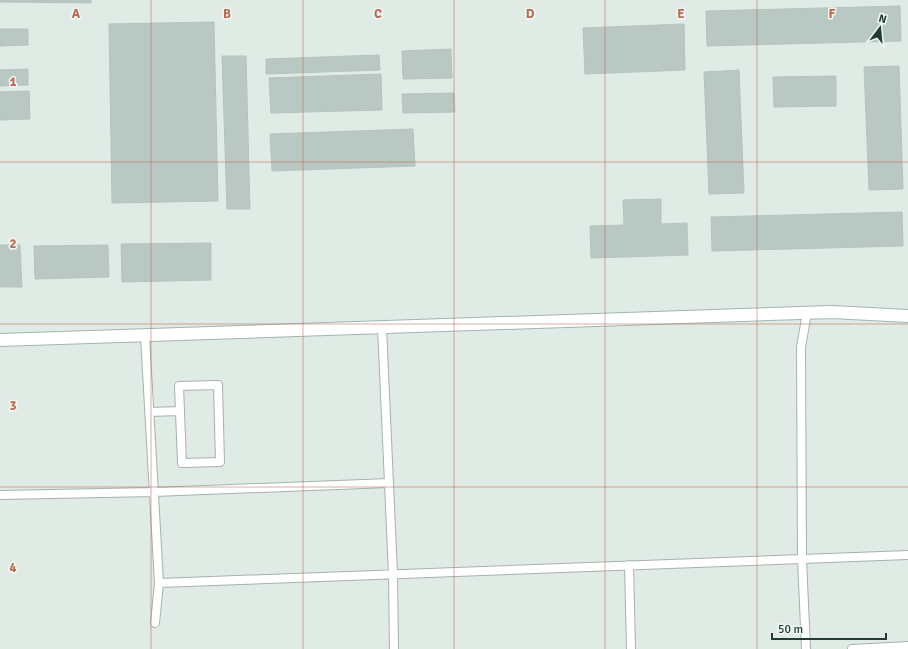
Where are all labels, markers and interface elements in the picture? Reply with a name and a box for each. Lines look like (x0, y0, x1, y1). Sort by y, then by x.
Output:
text: A (72, 6, 81, 22)
text: B (223, 6, 231, 22)
text: C (374, 6, 382, 22)
text: D (526, 6, 535, 22)
text: E (677, 6, 685, 22)
text: F (829, 6, 836, 22)
north arrow (860, 8, 900, 48)
text: N (877, 12, 888, 26)
text: 1 (9, 74, 17, 90)
text: 2 (9, 236, 17, 252)
text: 3 (9, 398, 17, 414)
text: 4 (9, 560, 17, 576)
scale bar (772, 615, 886, 641)
text: 50 m (778, 622, 803, 637)

